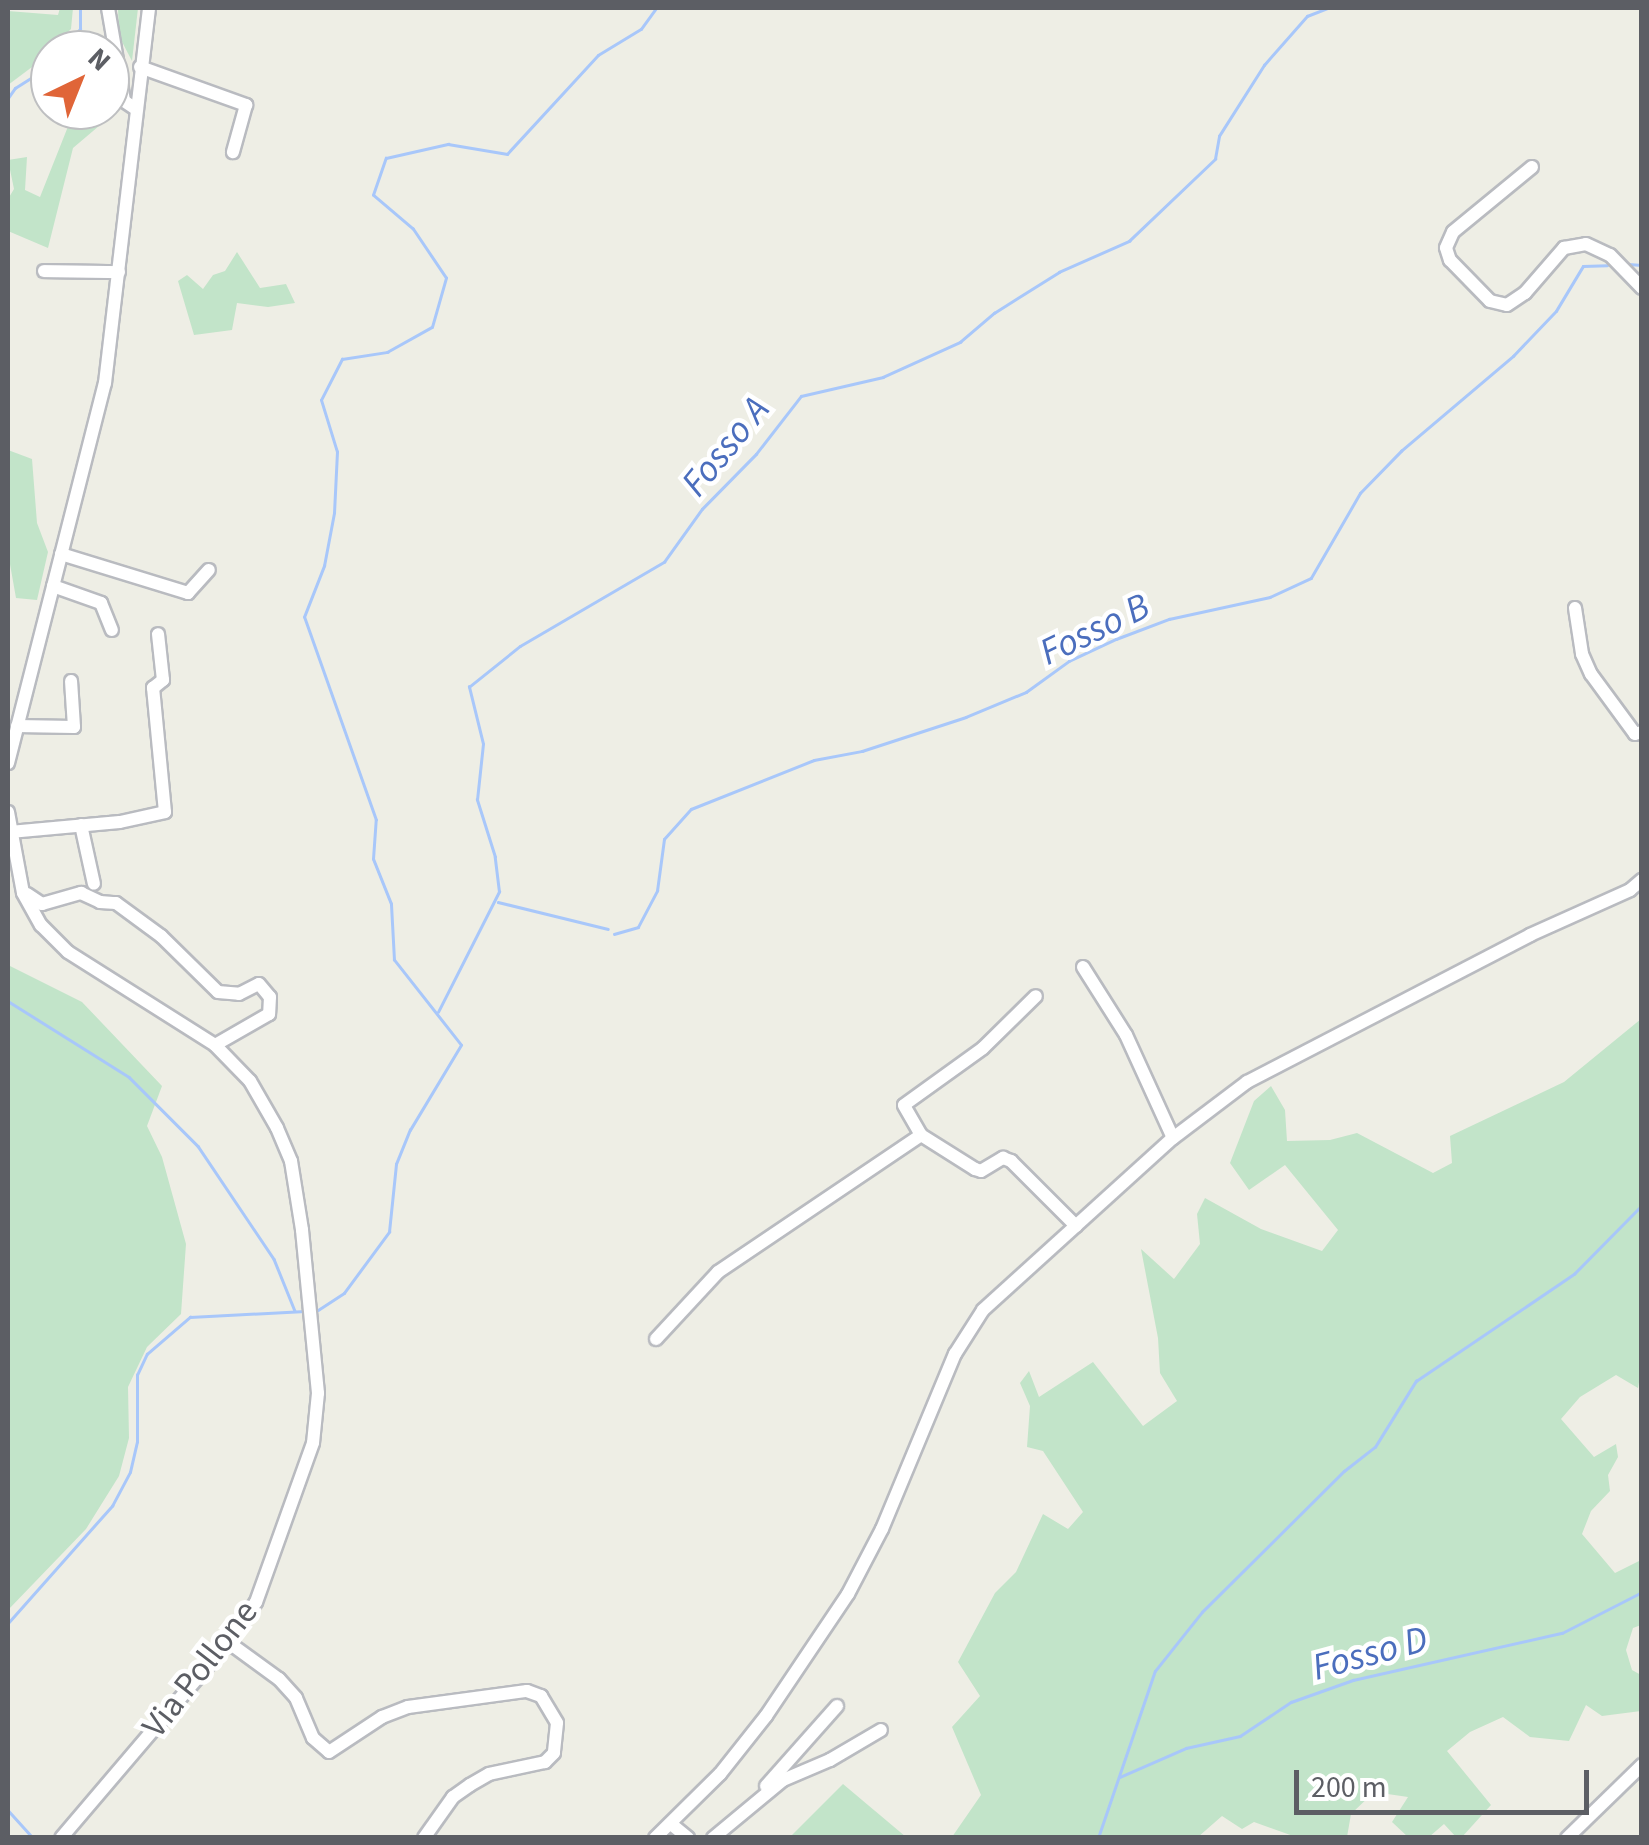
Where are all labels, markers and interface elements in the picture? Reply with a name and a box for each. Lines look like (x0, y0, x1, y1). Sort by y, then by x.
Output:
north arrow (30, 30, 130, 130)
text: N (79, 39, 120, 81)
water label: Fosso A (672, 388, 780, 506)
water label: Fosso B (1033, 584, 1157, 676)
street label: Via Pollone (133, 1592, 267, 1746)
water label: Fosso D (1307, 1617, 1433, 1691)
scale bar (1299, 1750, 1594, 1812)
text: 200 m (1311, 1766, 1387, 1809)

